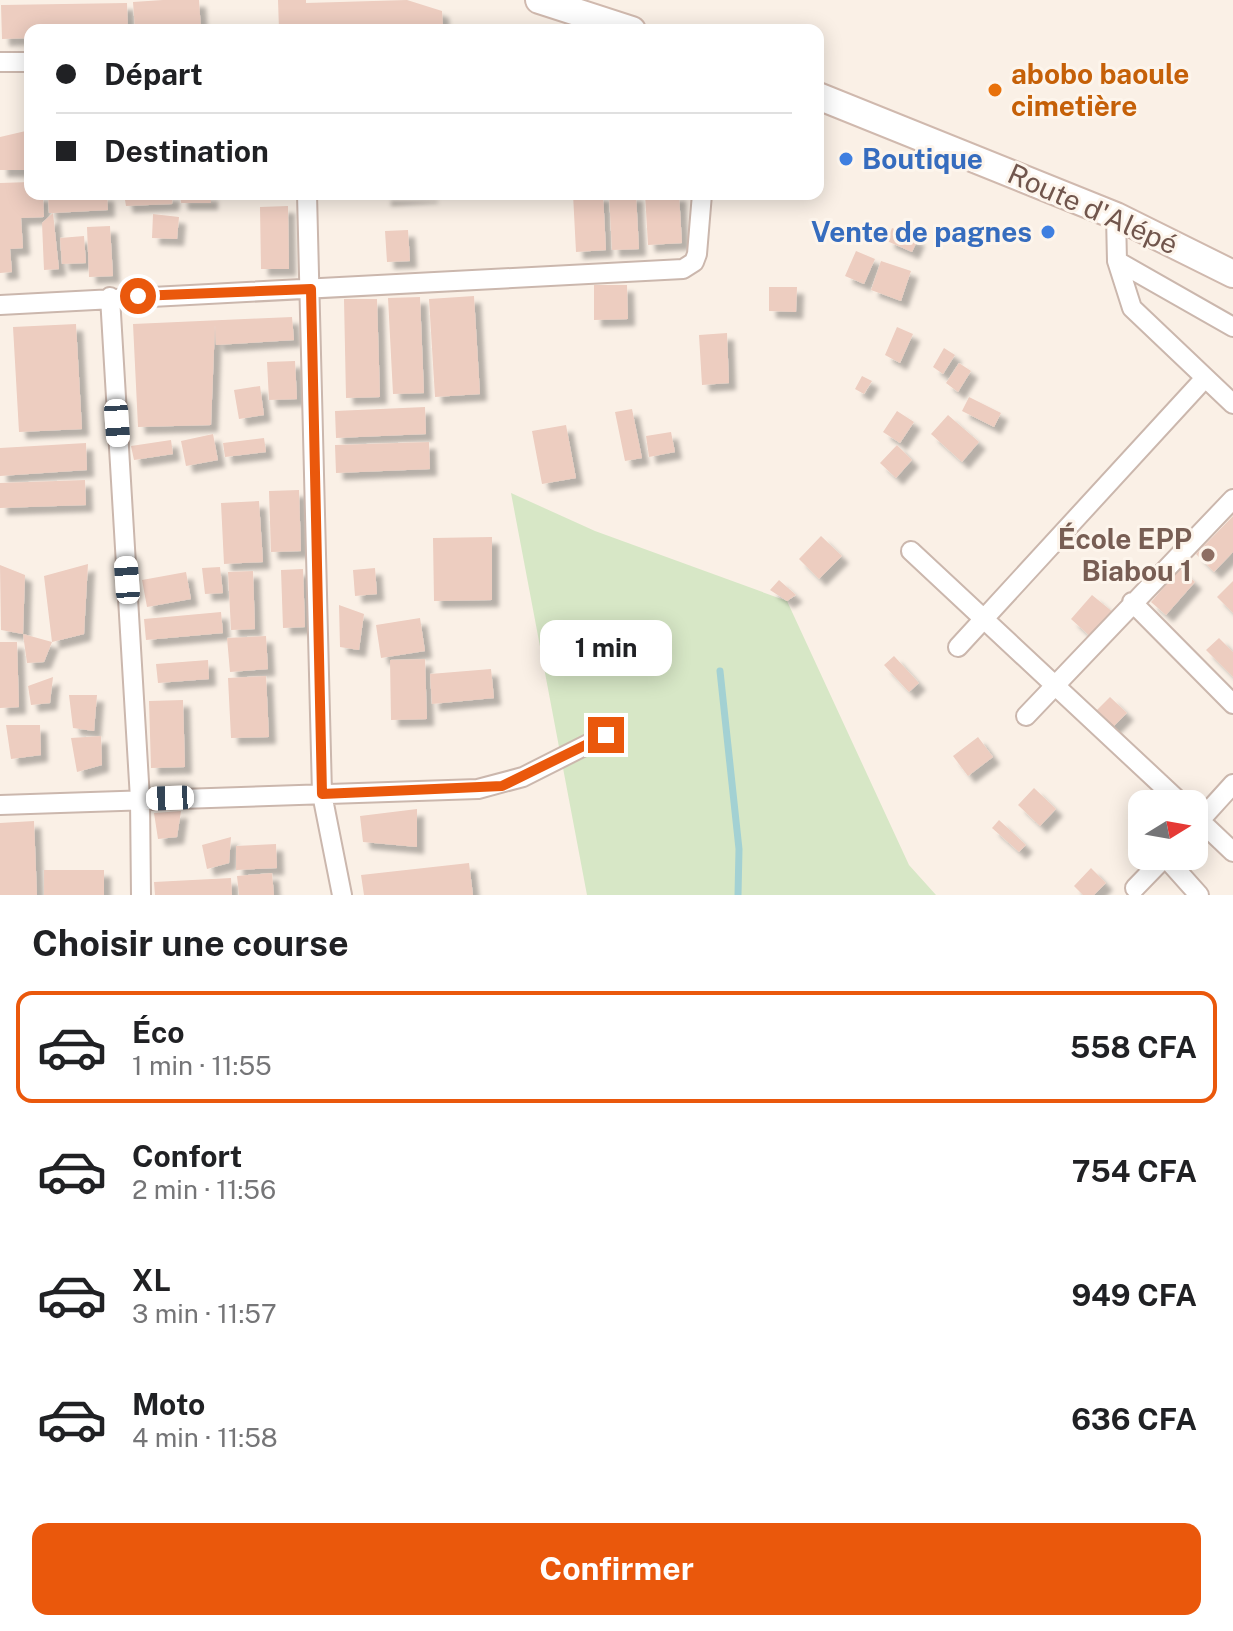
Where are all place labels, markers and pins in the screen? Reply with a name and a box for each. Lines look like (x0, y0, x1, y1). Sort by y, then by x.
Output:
place label: abobo baoule cimetière (1011, 57, 1189, 122)
marker: abobo baoule cimetière (986, 81, 1004, 99)
place label: Boutique (862, 142, 983, 175)
marker: Boutique (837, 150, 855, 168)
place label: Vente de pagnes (811, 215, 1032, 248)
marker: Vente de pagnes (1039, 223, 1057, 241)
place label: École EPP Biabou 1 (1058, 522, 1192, 587)
marker: École EPP Biabou 1 (1199, 546, 1217, 564)

